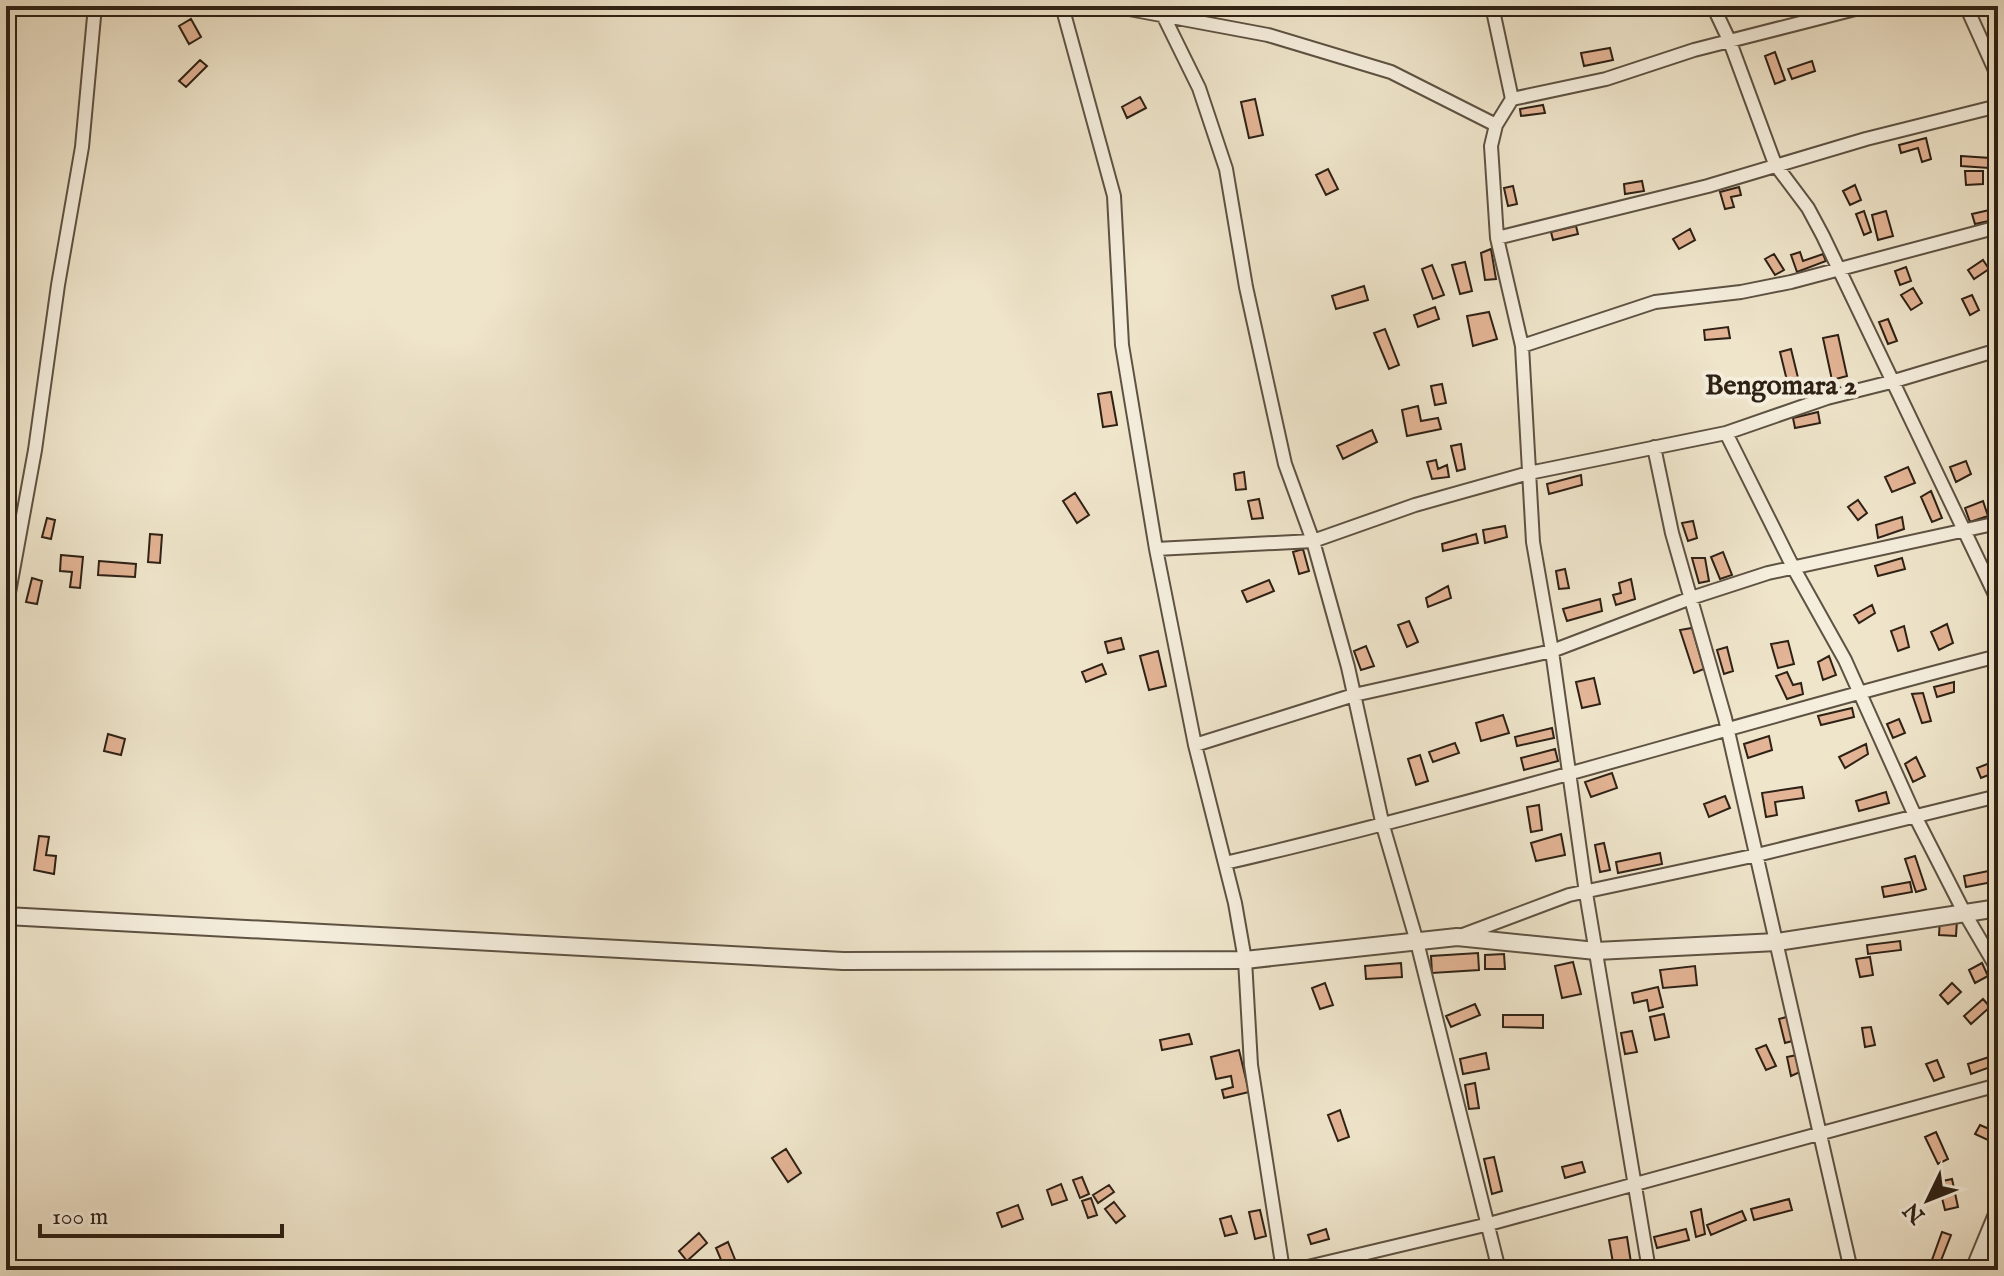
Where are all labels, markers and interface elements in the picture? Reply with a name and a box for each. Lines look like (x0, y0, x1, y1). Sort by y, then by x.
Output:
district label: Bengomara 2 (1705, 369, 1857, 404)
north arrow (1888, 1160, 1968, 1240)
scale bar (40, 1188, 282, 1238)
text: N (1898, 1196, 1932, 1230)
text: 100 m (52, 1202, 108, 1233)

